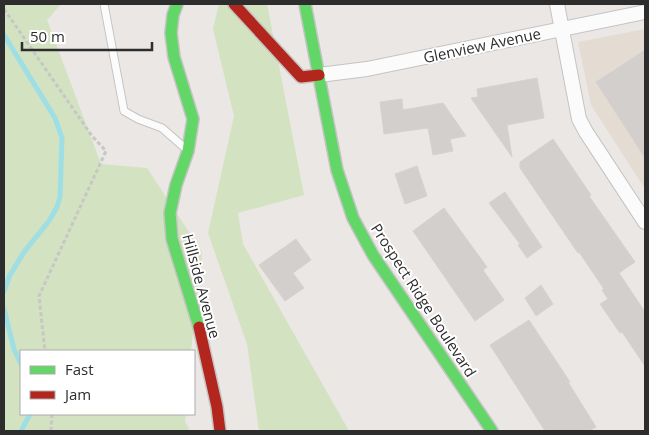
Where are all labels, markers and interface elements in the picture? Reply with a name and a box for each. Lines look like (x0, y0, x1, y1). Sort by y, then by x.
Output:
scale bar (22, 20, 152, 52)
street label: Glenview Avenue (421, 23, 543, 67)
text: 50 m (30, 26, 65, 46)
street label: Prospect Ridge Boulevard (367, 219, 481, 381)
street label: Hillside Avenue (178, 232, 226, 340)
legend (20, 350, 195, 415)
text: Fast (65, 359, 94, 379)
text: Jam (63, 384, 91, 404)

